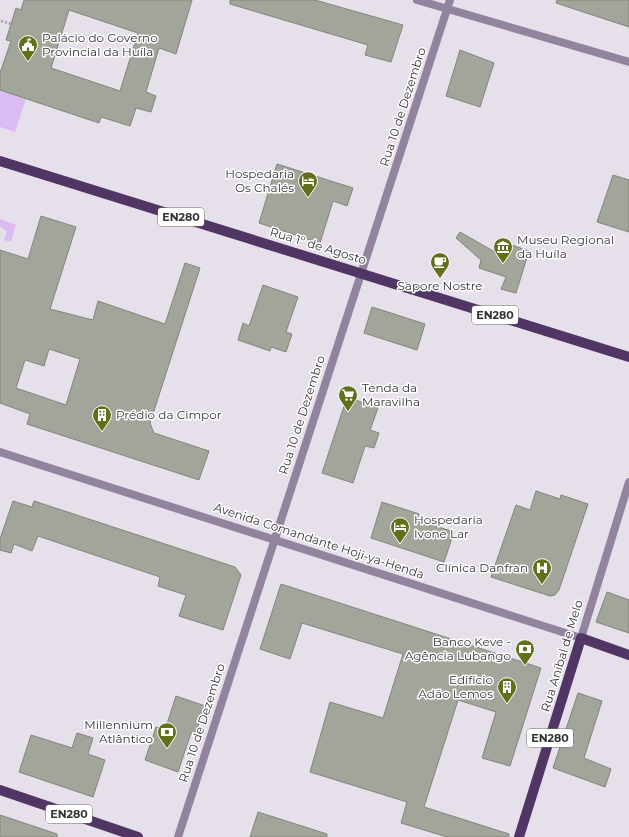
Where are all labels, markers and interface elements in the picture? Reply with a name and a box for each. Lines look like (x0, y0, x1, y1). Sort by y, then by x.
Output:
place label: Palácio do Governo Provincial da Huíla (42, 30, 158, 59)
public building icon: Palácio do Governo Provincial da Huíla (17, 34, 39, 62)
street label: Rua 10 de Dezembro (376, 45, 429, 168)
place label: Hospedaria Os Chalés (225, 166, 294, 195)
hotel icon: Hospedaria Os Chalés (297, 170, 319, 198)
road number: EN280 (158, 208, 204, 226)
street label: Rua 1º de Agosto (268, 224, 368, 267)
place label: Museu Regional da Huíla (517, 232, 614, 261)
museum icon: Museu Regional da Huíla (492, 236, 514, 264)
cafe icon: Sapore Nostre (429, 251, 451, 279)
place label: Sapore Nostre (397, 278, 483, 293)
road number: EN280 (472, 306, 518, 324)
street label: Rua 10 de Dezembro (275, 353, 328, 476)
place label: Tenda da Maravilha (362, 380, 420, 409)
supermarket icon: Tenda da Maravilha (337, 384, 359, 412)
building icon: Prédio da Cimpor (91, 404, 113, 432)
place label: Prédio da Cimpor (116, 407, 222, 422)
street label: Avenida Comandante Hoji-ya-Henda (212, 499, 426, 582)
place label: Hospedaria Ivone Lar (414, 512, 483, 541)
hotel icon: Hospedaria Ivone Lar (389, 516, 411, 544)
hospital icon: Clínica Danfran (531, 557, 553, 585)
place label: Clínica Danfran (436, 560, 528, 575)
street label: Rua Aníbal de Melo (537, 598, 586, 714)
place label: Banco Keve - Agência Lubango (405, 634, 511, 663)
bank icon: Banco Keve - Agência Lubango (514, 638, 536, 666)
street label: Rua 10 de Dezembro (175, 661, 228, 784)
place label: Edifício Adão Lemos (418, 672, 493, 701)
building icon: Edifício Adão Lemos (496, 676, 518, 704)
place label: Millennium Atlântico (84, 717, 153, 746)
bank icon: Millennium Atlântico (156, 721, 178, 749)
road number: EN280 (527, 729, 573, 747)
road number: EN280 (46, 805, 92, 823)

